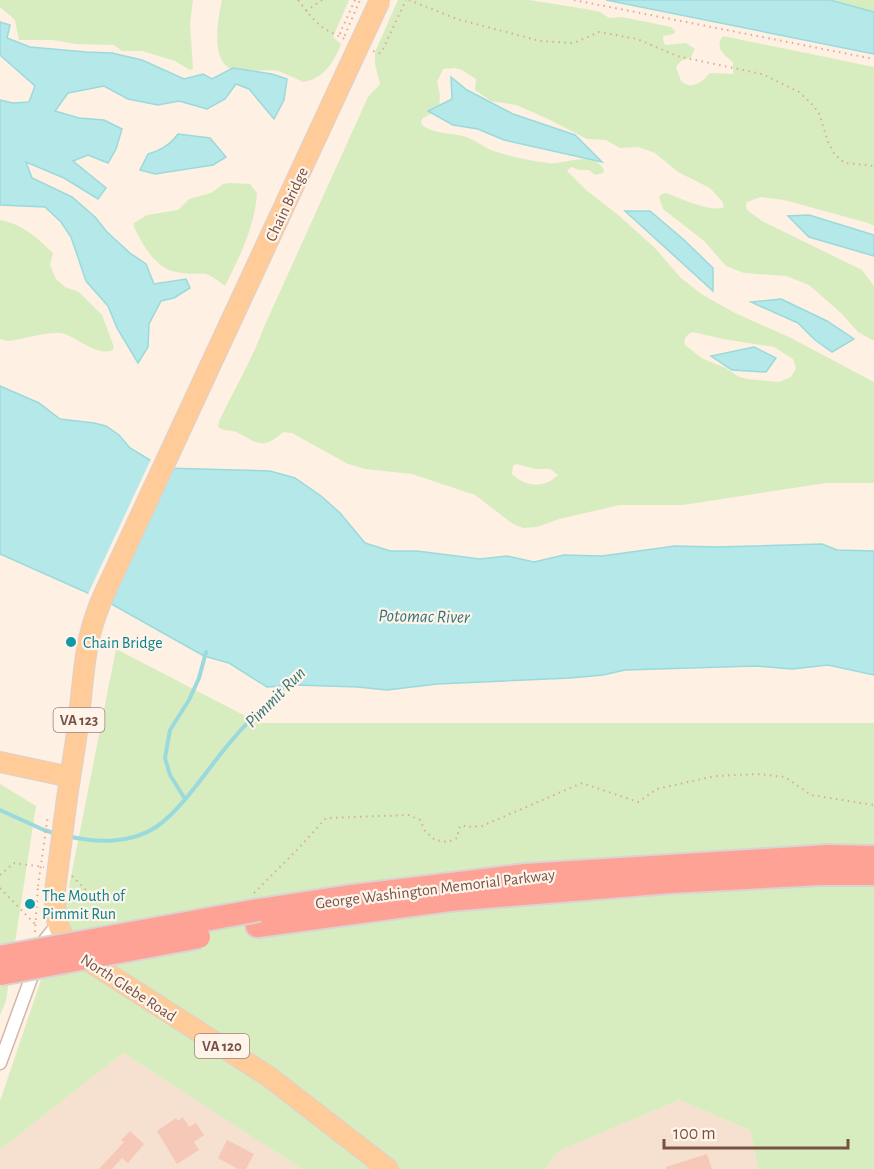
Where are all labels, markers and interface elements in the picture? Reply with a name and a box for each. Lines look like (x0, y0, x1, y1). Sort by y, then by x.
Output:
street label: Chain Bridge (263, 165, 311, 244)
water label: Potomac River (378, 607, 471, 627)
marker: Chain Bridge (64, 635, 78, 649)
place label: Chain Bridge (83, 635, 163, 651)
water label: Pimmit Run (242, 664, 309, 731)
road number: VA 123 (54, 708, 104, 732)
street label: George Washington Memorial Parkway (314, 866, 556, 913)
place label: The Mouth of Pimmit Run (42, 888, 126, 922)
marker: The Mouth of Pimmit Run (23, 897, 37, 911)
street label: North Glebe Road (78, 951, 179, 1025)
road number: VA 120 (195, 1034, 249, 1058)
scale bar (664, 1112, 848, 1150)
text: 100 m (673, 1125, 716, 1143)

